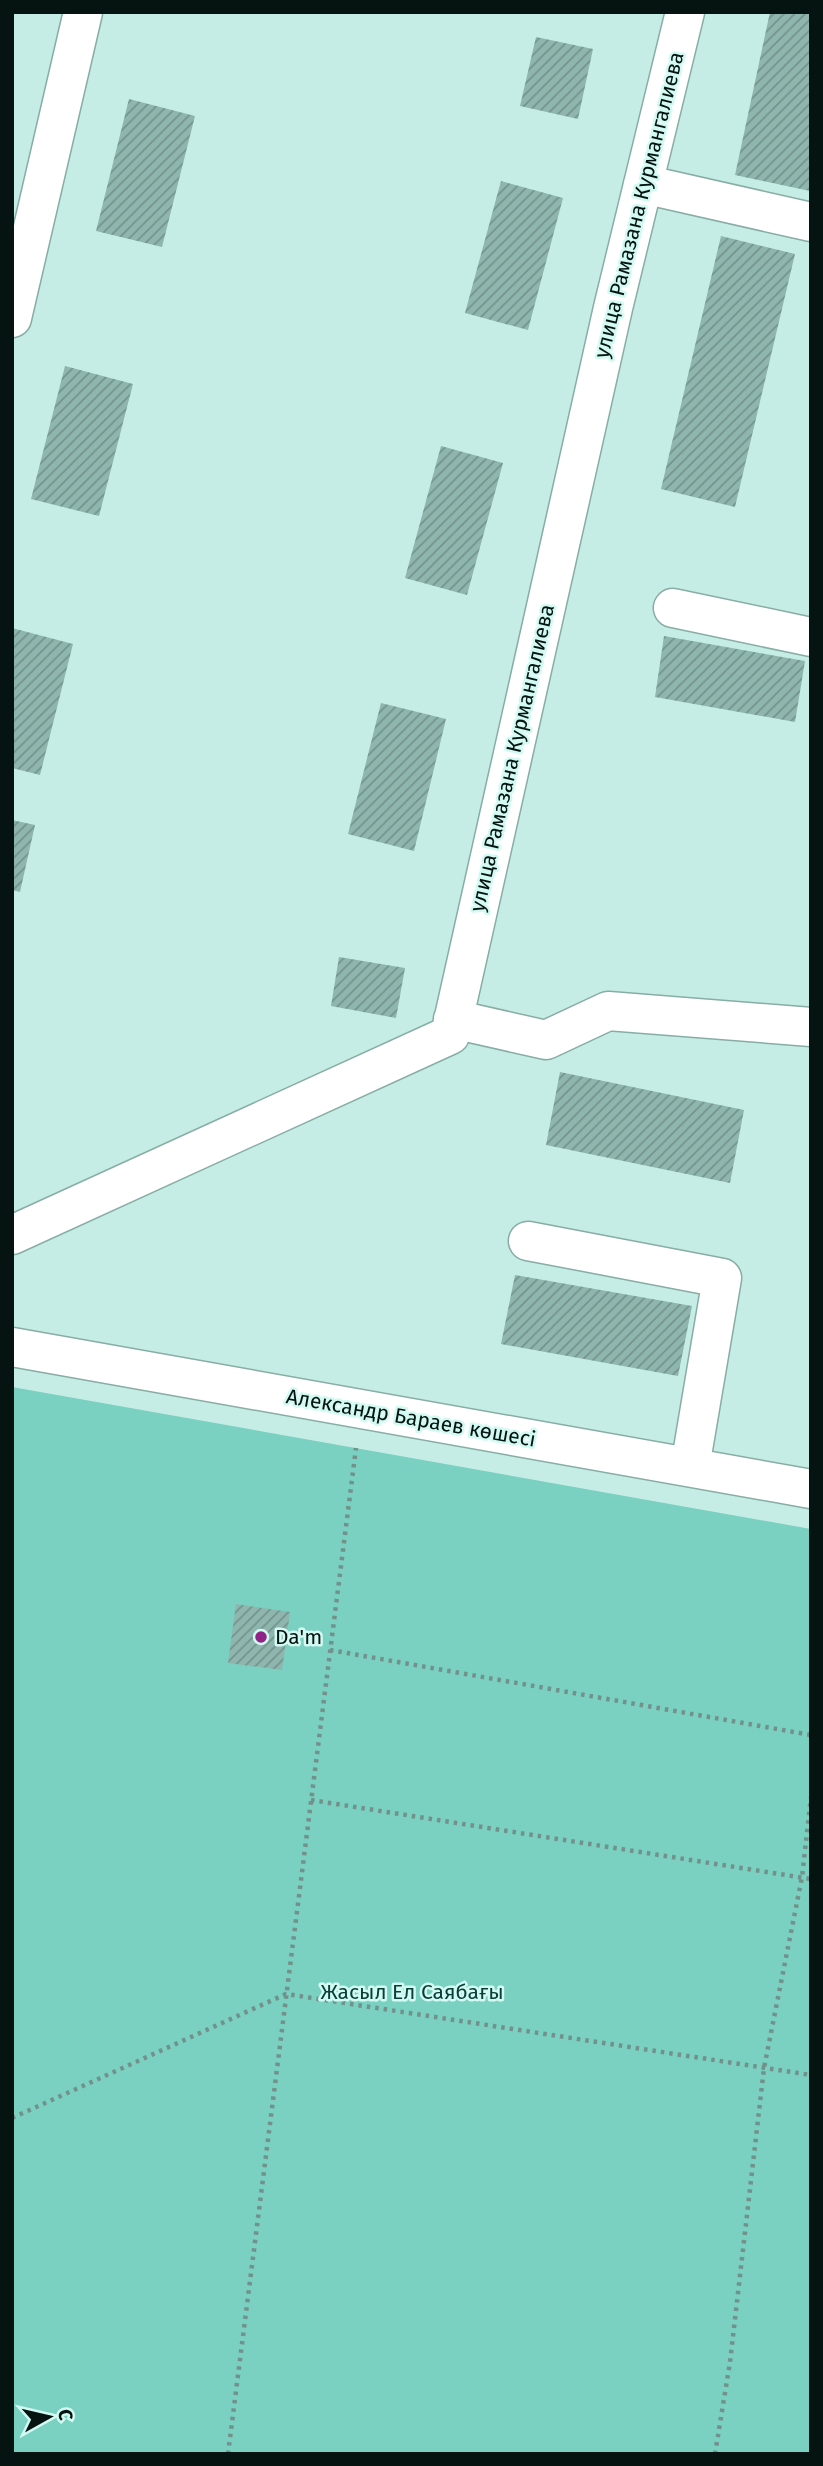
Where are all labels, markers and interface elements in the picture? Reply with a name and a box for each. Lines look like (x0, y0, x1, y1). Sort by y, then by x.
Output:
street label: улица Рамазана Курмангалиева (588, 49, 690, 361)
street label: улица Рамазана Курмангалиева (464, 602, 560, 914)
street label: Александр Бараев көшесі (284, 1383, 538, 1453)
place label: Da'm (275, 1624, 322, 1650)
marker: Da'm (253, 1629, 269, 1645)
park label: Жасыл Ел Саябағы (320, 1979, 504, 2005)
north arrow (14, 2382, 84, 2452)
text: С (53, 2408, 77, 2422)

